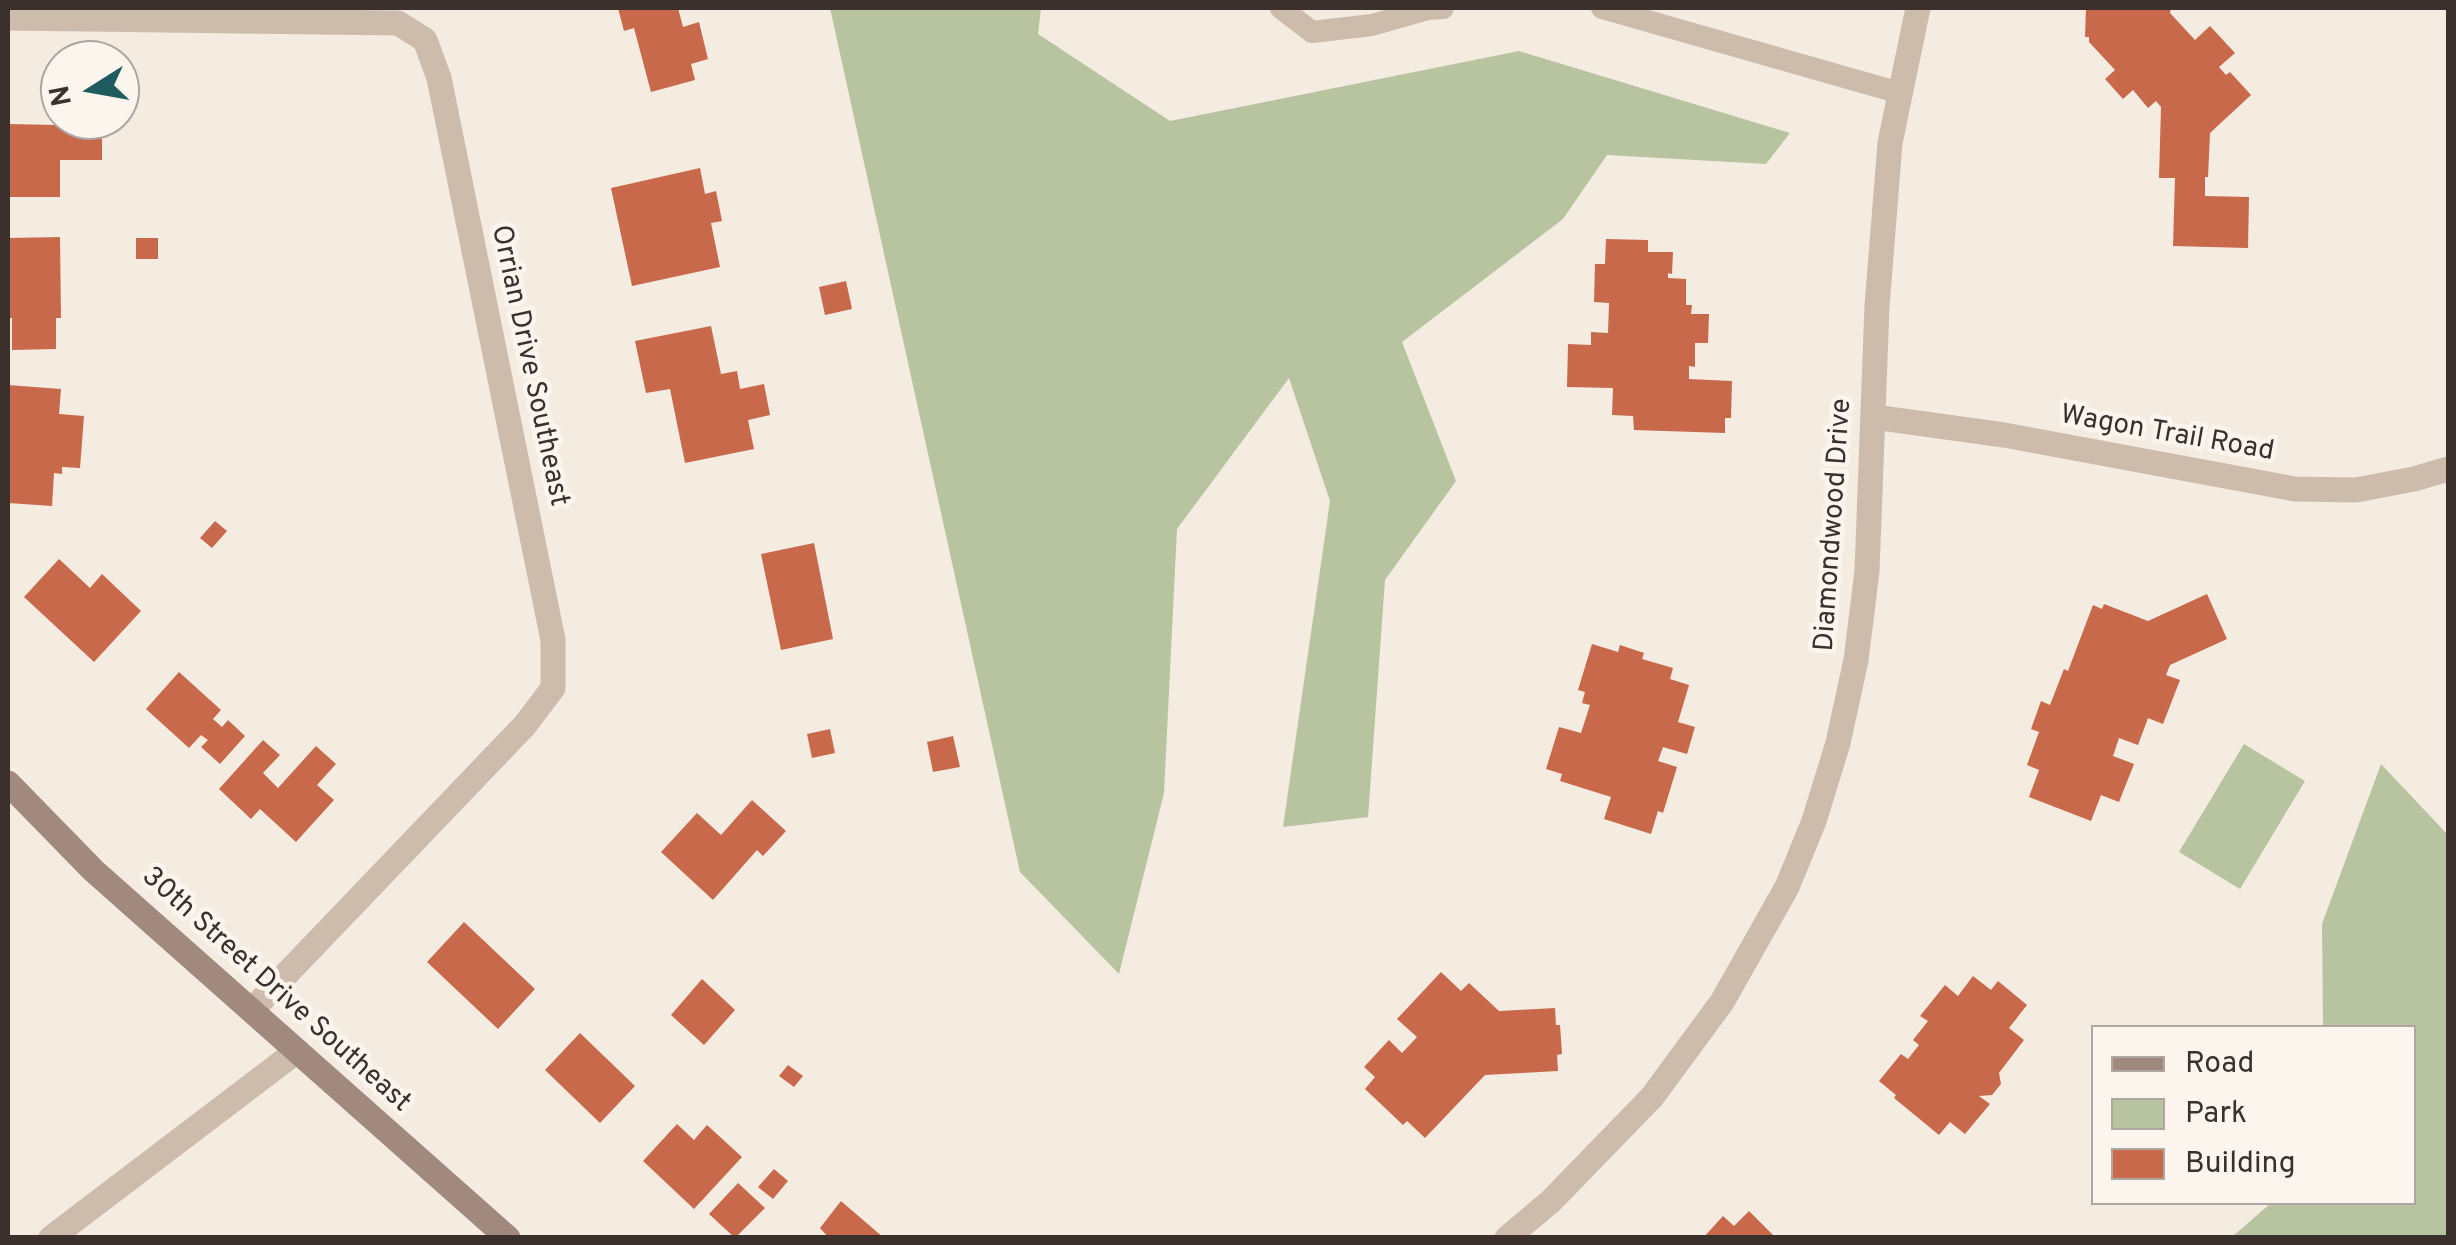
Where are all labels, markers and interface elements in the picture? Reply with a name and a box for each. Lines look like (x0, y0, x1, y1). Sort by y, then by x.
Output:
north arrow (40, 40, 140, 140)
text: N (43, 82, 82, 109)
street label: Orrian Drive Southeast (482, 222, 574, 510)
street label: Diamondwood Drive (1809, 397, 1861, 653)
street label: Wagon Trail Road (2058, 400, 2276, 470)
street label: 30th Street Drive Southeast (134, 861, 416, 1121)
legend (2091, 1025, 2416, 1205)
text: Road (2185, 1046, 2254, 1083)
text: Park (2185, 1096, 2247, 1133)
text: Building (2185, 1146, 2296, 1183)

